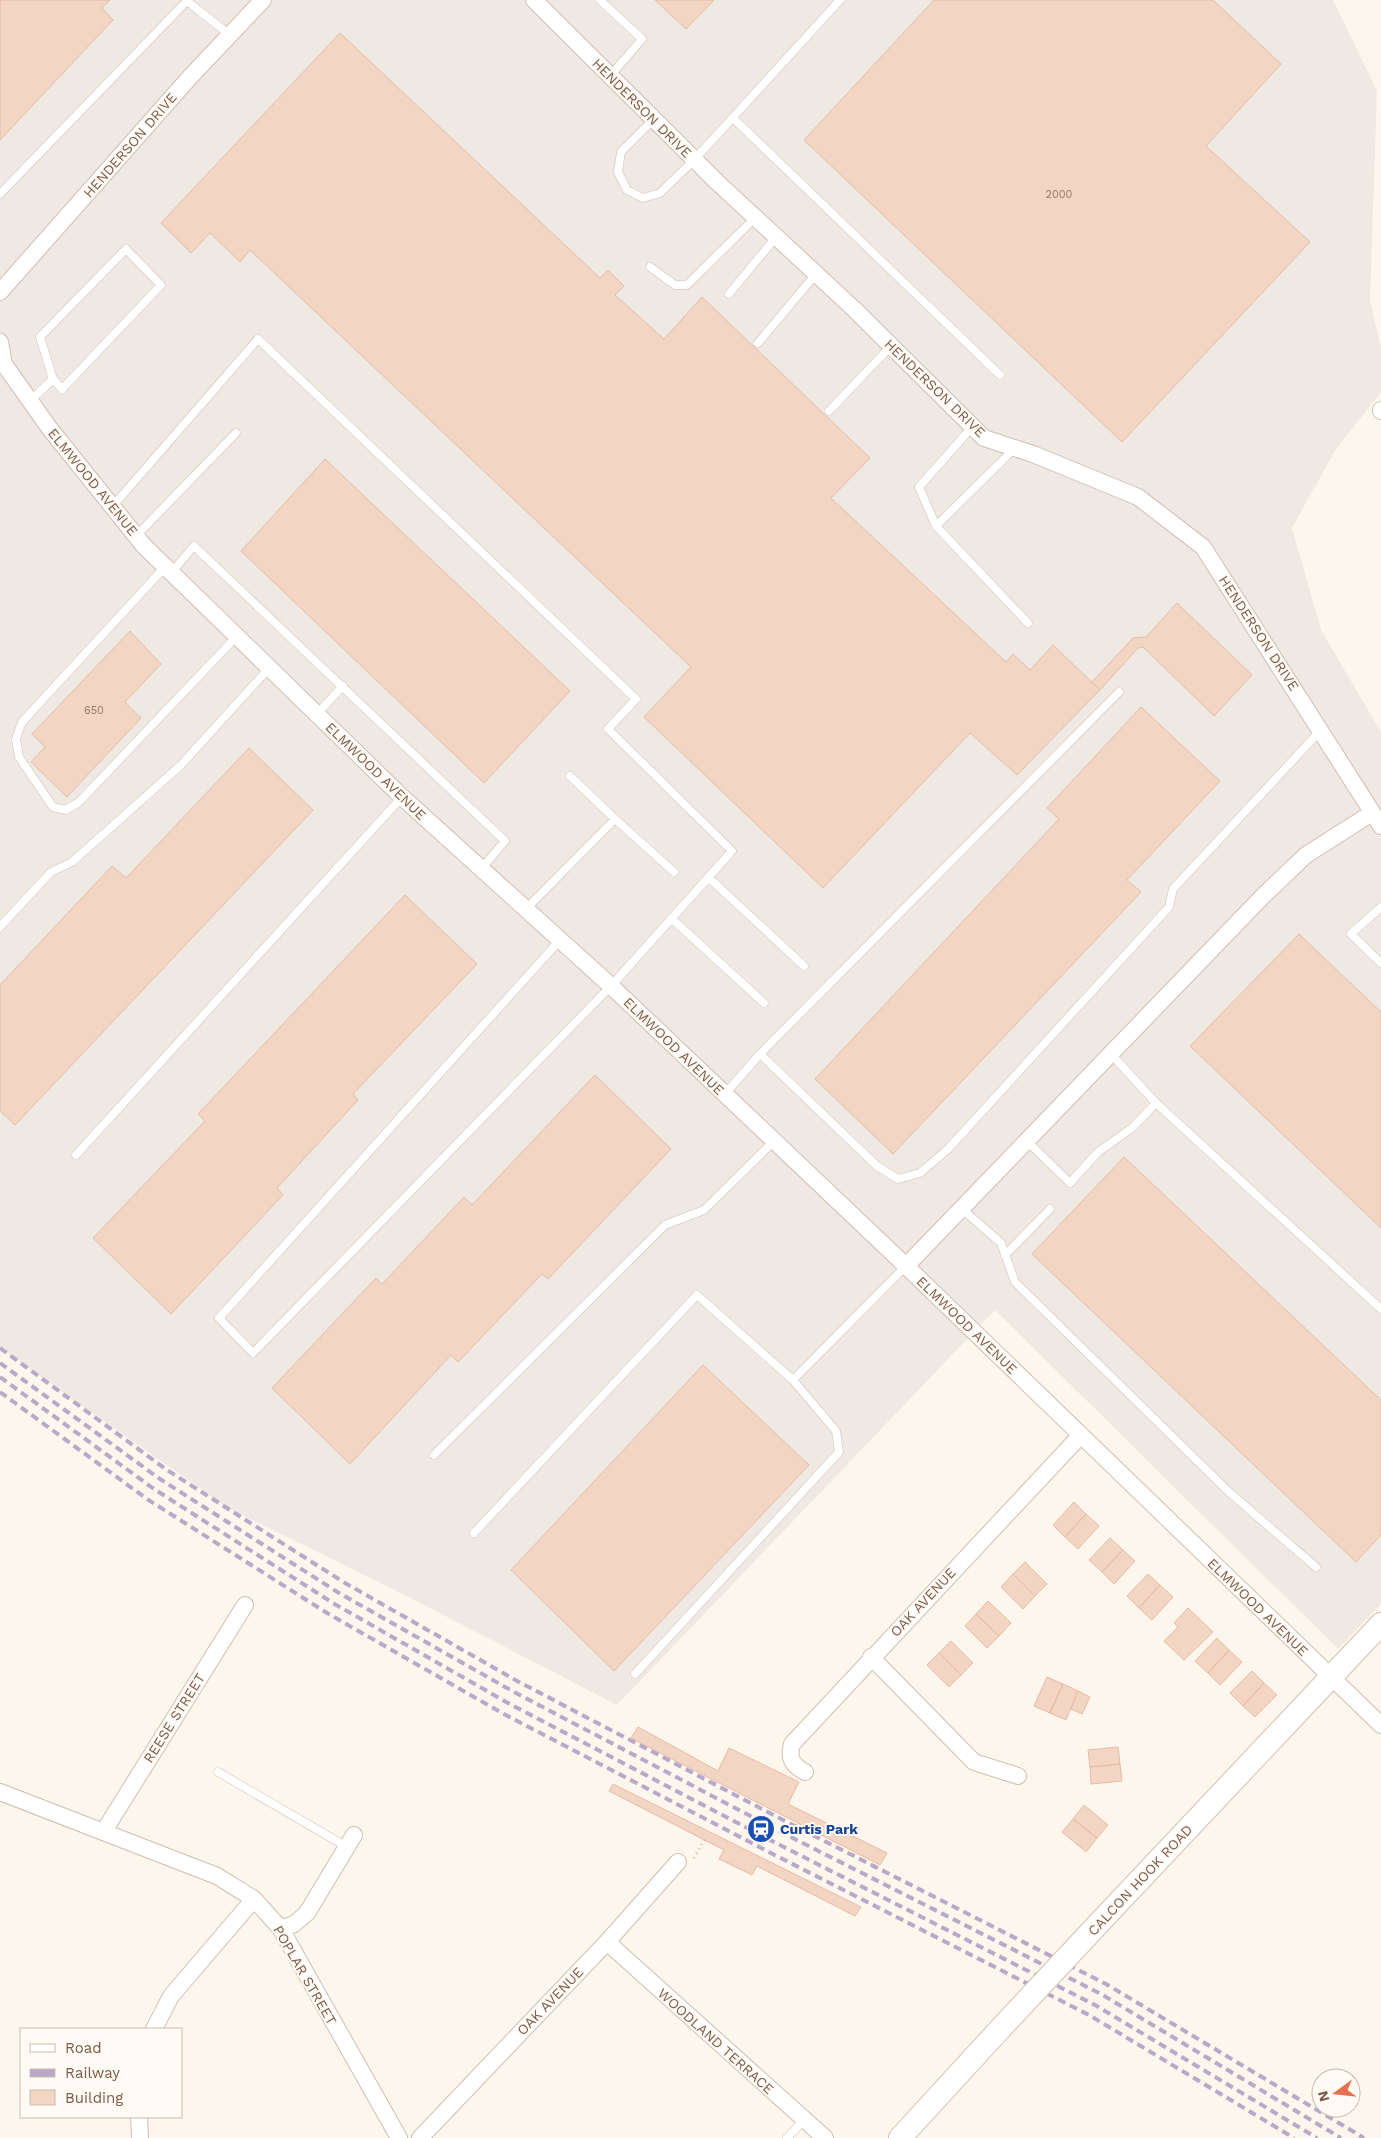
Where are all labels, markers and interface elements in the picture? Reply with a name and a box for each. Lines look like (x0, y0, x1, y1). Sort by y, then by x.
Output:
street label: HENDERSON DRIVE (589, 55, 695, 161)
street label: HENDERSON DRIVE (80, 89, 180, 201)
house number: 2000 (1046, 188, 1073, 201)
street label: HENDERSON DRIVE (881, 336, 989, 440)
street label: ELMWOOD AVENUE (45, 425, 141, 539)
street label: HENDERSON DRIVE (1216, 573, 1302, 694)
house number: 650 (84, 704, 104, 717)
street label: ELMWOOD AVENUE (322, 719, 430, 823)
street label: ELMWOOD AVENUE (620, 994, 728, 1098)
street label: ELMWOOD AVENUE (913, 1273, 1021, 1377)
street label: ELMWOOD AVENUE (1204, 1555, 1312, 1659)
street label: OAK AVENUE (887, 1564, 959, 1640)
street label: REESE STREET (140, 1670, 208, 1766)
station icon: Curtis Park (746, 1814, 776, 1844)
place label: Curtis Park (780, 1821, 858, 1837)
street label: CALCON HOOK ROAD (1084, 1821, 1196, 1939)
street label: POPLAR STREET (270, 1923, 340, 2028)
street label: OAK AVENUE (514, 1964, 586, 2038)
street label: WOODLAND TERRACE (655, 1985, 777, 2097)
legend (20, 2028, 182, 2118)
text: Road (65, 2039, 102, 2057)
text: Railway (65, 2064, 120, 2082)
north arrow (1311, 2068, 1361, 2118)
text: Building (65, 2089, 123, 2107)
text: N (1314, 2089, 1333, 2103)

